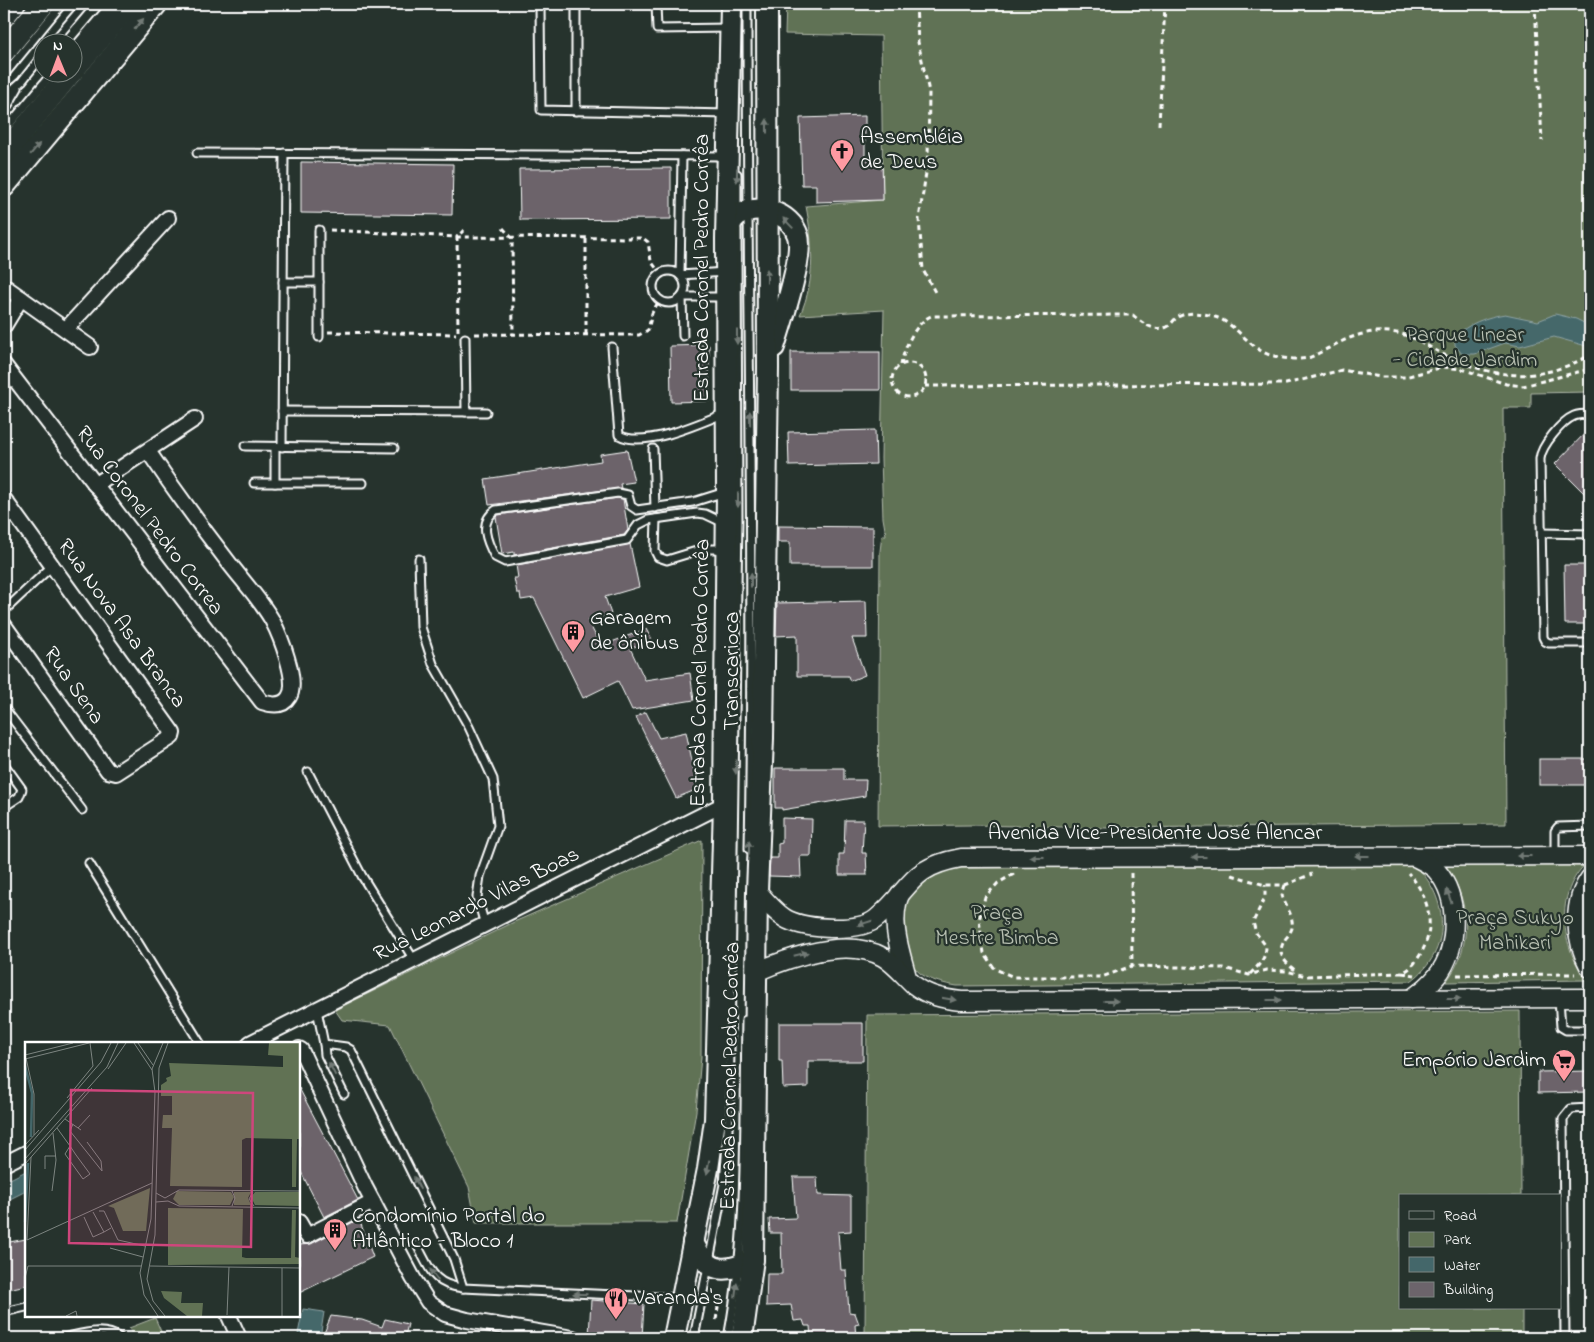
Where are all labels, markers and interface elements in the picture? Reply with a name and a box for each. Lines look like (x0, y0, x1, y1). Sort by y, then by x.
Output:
one-way arrow (133, 17, 144, 30)
north arrow (32, 32, 82, 82)
text: N (53, 36, 63, 57)
one-way arrow (763, 118, 771, 134)
place label: Assembléia de Deus (860, 122, 963, 179)
street label: Estrada Coronel Pedro Corrêa (687, 134, 719, 402)
church icon: Assembléia de Deus (829, 138, 855, 172)
one-way arrow (29, 143, 41, 155)
one-way arrow (733, 167, 741, 183)
one-way arrow (782, 217, 794, 229)
one-way arrow (763, 267, 771, 283)
park label: Parque Linear - Cidade Jardim (1393, 320, 1537, 377)
one-way arrow (733, 330, 741, 346)
one-way arrow (746, 410, 754, 426)
street label: Rua Coronel Pedro Correa (67, 420, 231, 622)
one-way arrow (734, 492, 742, 508)
street label: Rua Nova Asa Branca (49, 533, 193, 715)
street label: Estrada Coronel Pedro Corrêa (683, 539, 719, 807)
one-way arrow (747, 572, 755, 588)
place label: Garagem de ônibus (590, 603, 679, 660)
street label: Transcarioca (717, 612, 749, 730)
building icon: Garagem de ônibus (560, 619, 586, 653)
street label: Rua Sena (34, 640, 112, 732)
one-way arrow (732, 760, 740, 776)
street label: Avenida Vice-Presidente José Alencar (988, 818, 1322, 850)
street label: Rua Leonardo Vilas Boas (368, 839, 586, 971)
one-way arrow (745, 840, 753, 856)
one-way arrow (1353, 852, 1369, 860)
one-way arrow (1516, 852, 1532, 860)
one-way arrow (1191, 853, 1207, 861)
one-way arrow (1028, 854, 1044, 862)
one-way arrow (1445, 888, 1453, 903)
park label: Praça Mestre Bimba (935, 898, 1059, 955)
park label: Praça Sukyo Mahikari (1456, 903, 1574, 960)
one-way arrow (858, 920, 873, 928)
street label: Estrada Coronel Pedro Corrêa (713, 942, 749, 1210)
one-way arrow (794, 950, 810, 958)
one-way arrow (1446, 995, 1462, 1003)
one-way arrow (941, 996, 957, 1004)
one-way arrow (1266, 996, 1282, 1004)
one-way arrow (1103, 997, 1119, 1005)
inset map (25, 1042, 300, 1317)
place label: Empório Jardim (1402, 1045, 1546, 1077)
supermarket icon: Empório Jardim (1551, 1048, 1577, 1082)
one-way arrow (328, 1062, 336, 1077)
one-way arrow (704, 1159, 712, 1175)
one-way arrow (413, 1176, 421, 1190)
legend (1399, 1194, 1562, 1310)
place label: Condomínio Portal do Atlântico - Bloco 1 (352, 1201, 545, 1258)
text: Road (1444, 1205, 1477, 1227)
building icon: Condomínio Portal do Atlântico - Bloco 1 (322, 1217, 348, 1251)
text: Park (1444, 1229, 1472, 1251)
text: Water (1444, 1255, 1480, 1277)
one-way arrow (429, 1268, 439, 1281)
text: Building (1443, 1279, 1493, 1302)
one-way arrow (733, 1282, 741, 1298)
place label: Varanda's (633, 1283, 724, 1315)
restaurant icon: Varanda's (603, 1286, 629, 1320)
one-way arrow (572, 1290, 588, 1298)

